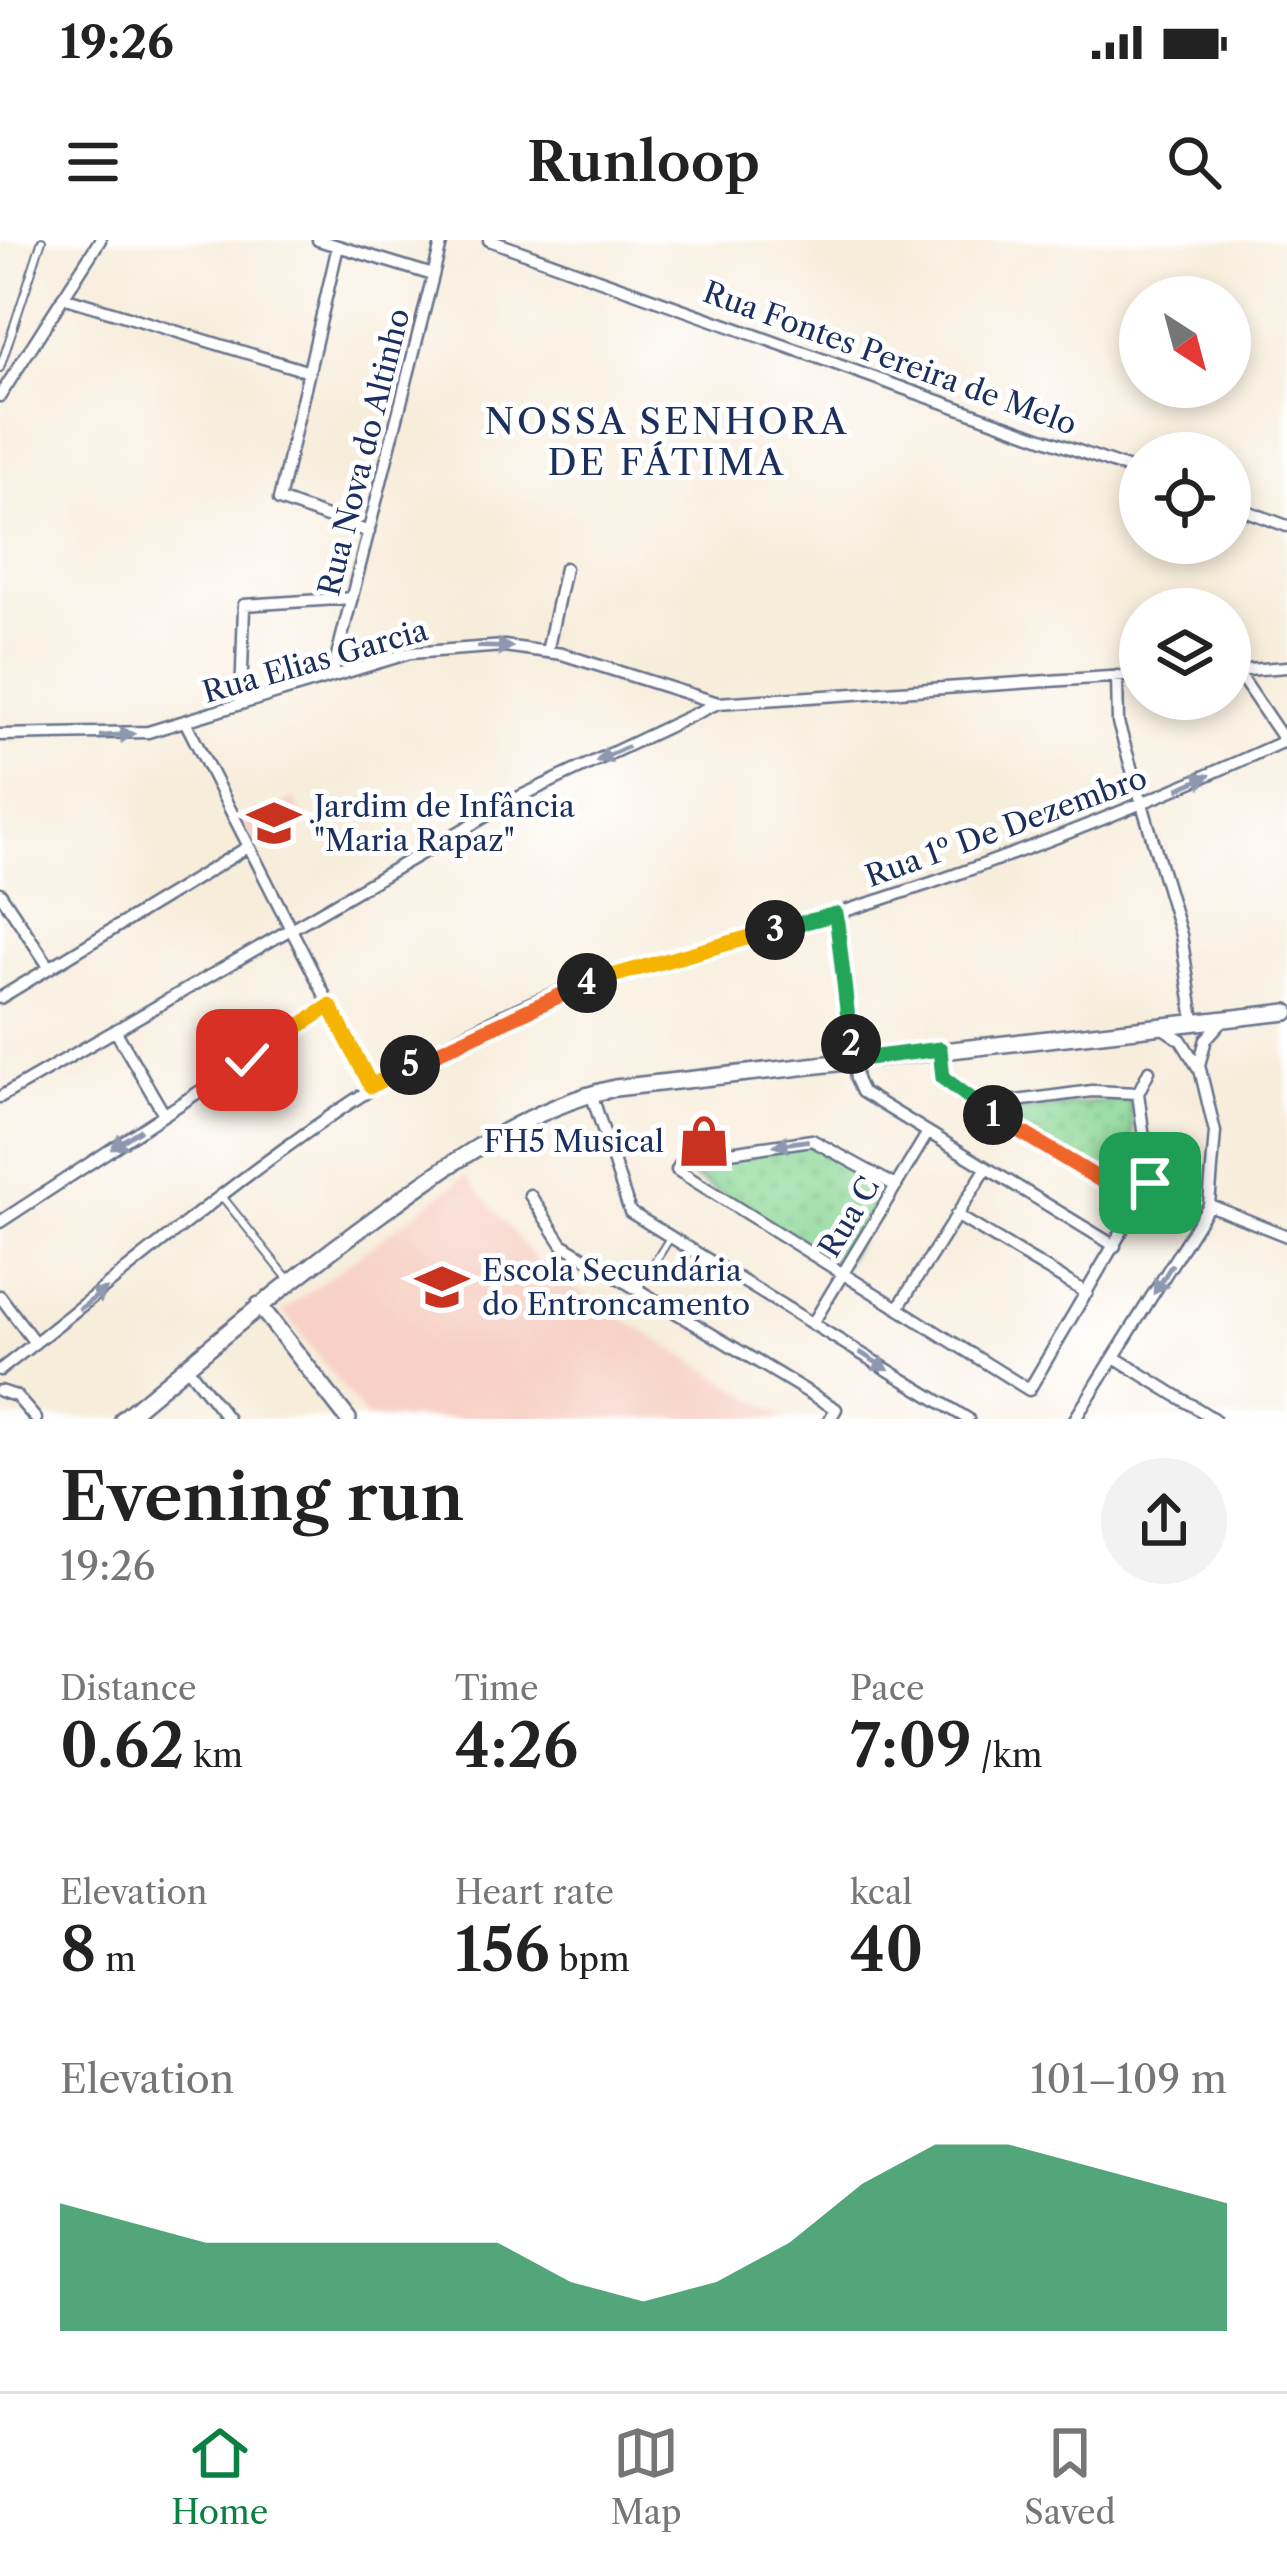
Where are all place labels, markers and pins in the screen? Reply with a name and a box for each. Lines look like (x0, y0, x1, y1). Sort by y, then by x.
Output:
place label: Jardim de Infância "Maria Rapaz" (310, 788, 575, 859)
school or university icon: Jardim de Infância "Maria Rapaz" (245, 794, 303, 852)
pin: 3 (745, 900, 805, 960)
pin: 4 (557, 953, 617, 1013)
pin (196, 1009, 298, 1111)
pin: 2 (821, 1014, 881, 1074)
pin: 5 (380, 1035, 440, 1095)
pin: 1 (963, 1085, 1023, 1145)
shop icon: FH5 Musical (675, 1112, 733, 1170)
place label: FH5 Musical (484, 1123, 664, 1160)
pin (1099, 1132, 1201, 1234)
place label: Escola Secundária do Entroncamento (482, 1252, 750, 1323)
school or university icon: Escola Secundária do Entroncamento (413, 1258, 471, 1316)

